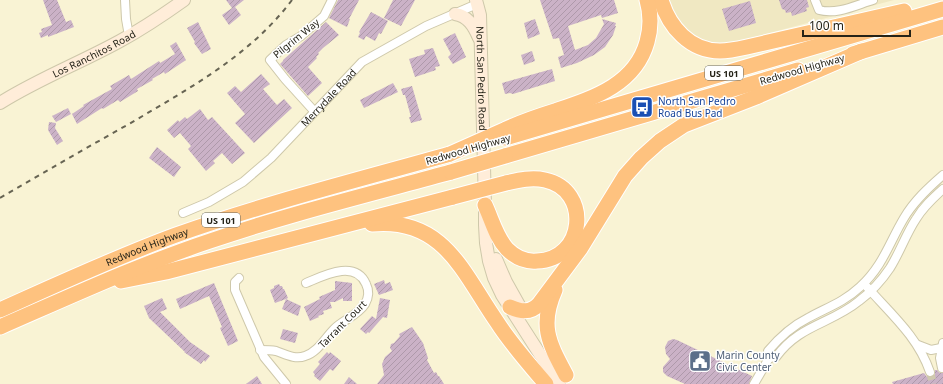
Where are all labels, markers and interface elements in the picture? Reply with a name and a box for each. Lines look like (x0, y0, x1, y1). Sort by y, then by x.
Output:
scale bar (803, 12, 910, 38)
street label: Pilgrim Way (270, 14, 323, 61)
text: 100 m (809, 17, 844, 34)
street label: North San Pedro Road (473, 26, 490, 131)
street label: Los Ranchitos Road (50, 27, 138, 81)
street label: Redwood Highway (758, 50, 847, 88)
street label: Merrydale Road (298, 65, 359, 129)
road number: US 101 (705, 66, 743, 80)
bus stop icon: North San Pedro Road Bus Pad (629, 94, 655, 120)
place label: North San Pedro Road Bus Pad (658, 94, 736, 120)
street label: Redwood Highway (424, 130, 513, 168)
road number: US 101 (202, 213, 240, 227)
street label: Redwood Highway (103, 224, 191, 269)
street label: Tarrant Court (315, 297, 369, 351)
public building icon: Marin County Civic Center (687, 348, 713, 374)
place label: Marin County Civic Center (716, 348, 781, 374)

